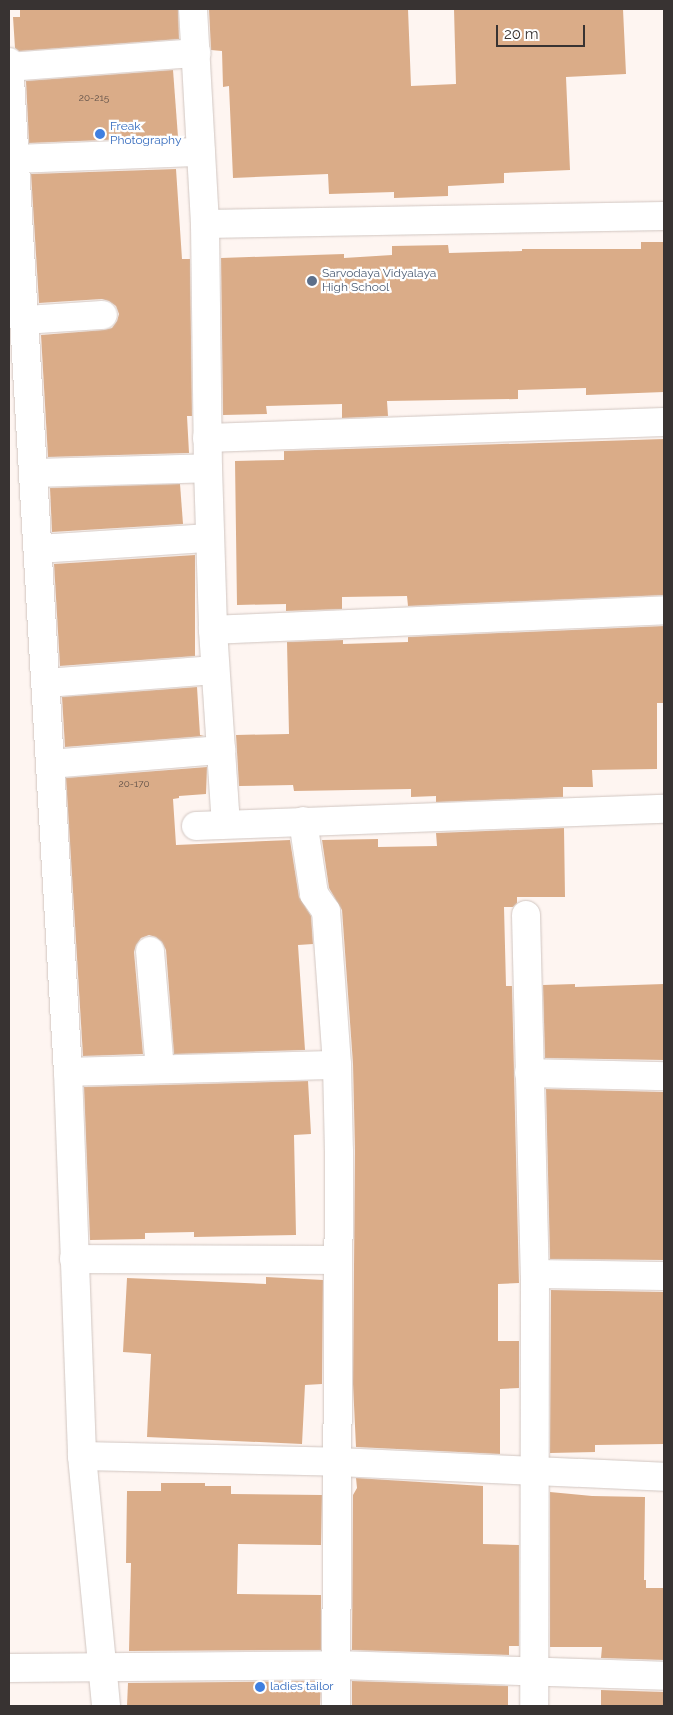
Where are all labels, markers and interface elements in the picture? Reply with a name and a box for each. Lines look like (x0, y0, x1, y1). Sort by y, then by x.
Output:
scale bar (498, 15, 587, 47)
text: 20 m (504, 25, 539, 43)
house number: 20-215 (79, 92, 109, 104)
place label: Freak Photography (110, 120, 181, 148)
marker: Freak Photography (94, 128, 106, 140)
place label: Sarvodaya Vidyalaya High School (322, 267, 437, 295)
marker: Sarvodaya Vidyalaya High School (306, 275, 318, 287)
house number: 20-170 (118, 778, 150, 790)
place label: ladies tailor (270, 1680, 334, 1694)
marker: ladies tailor (254, 1681, 266, 1693)

